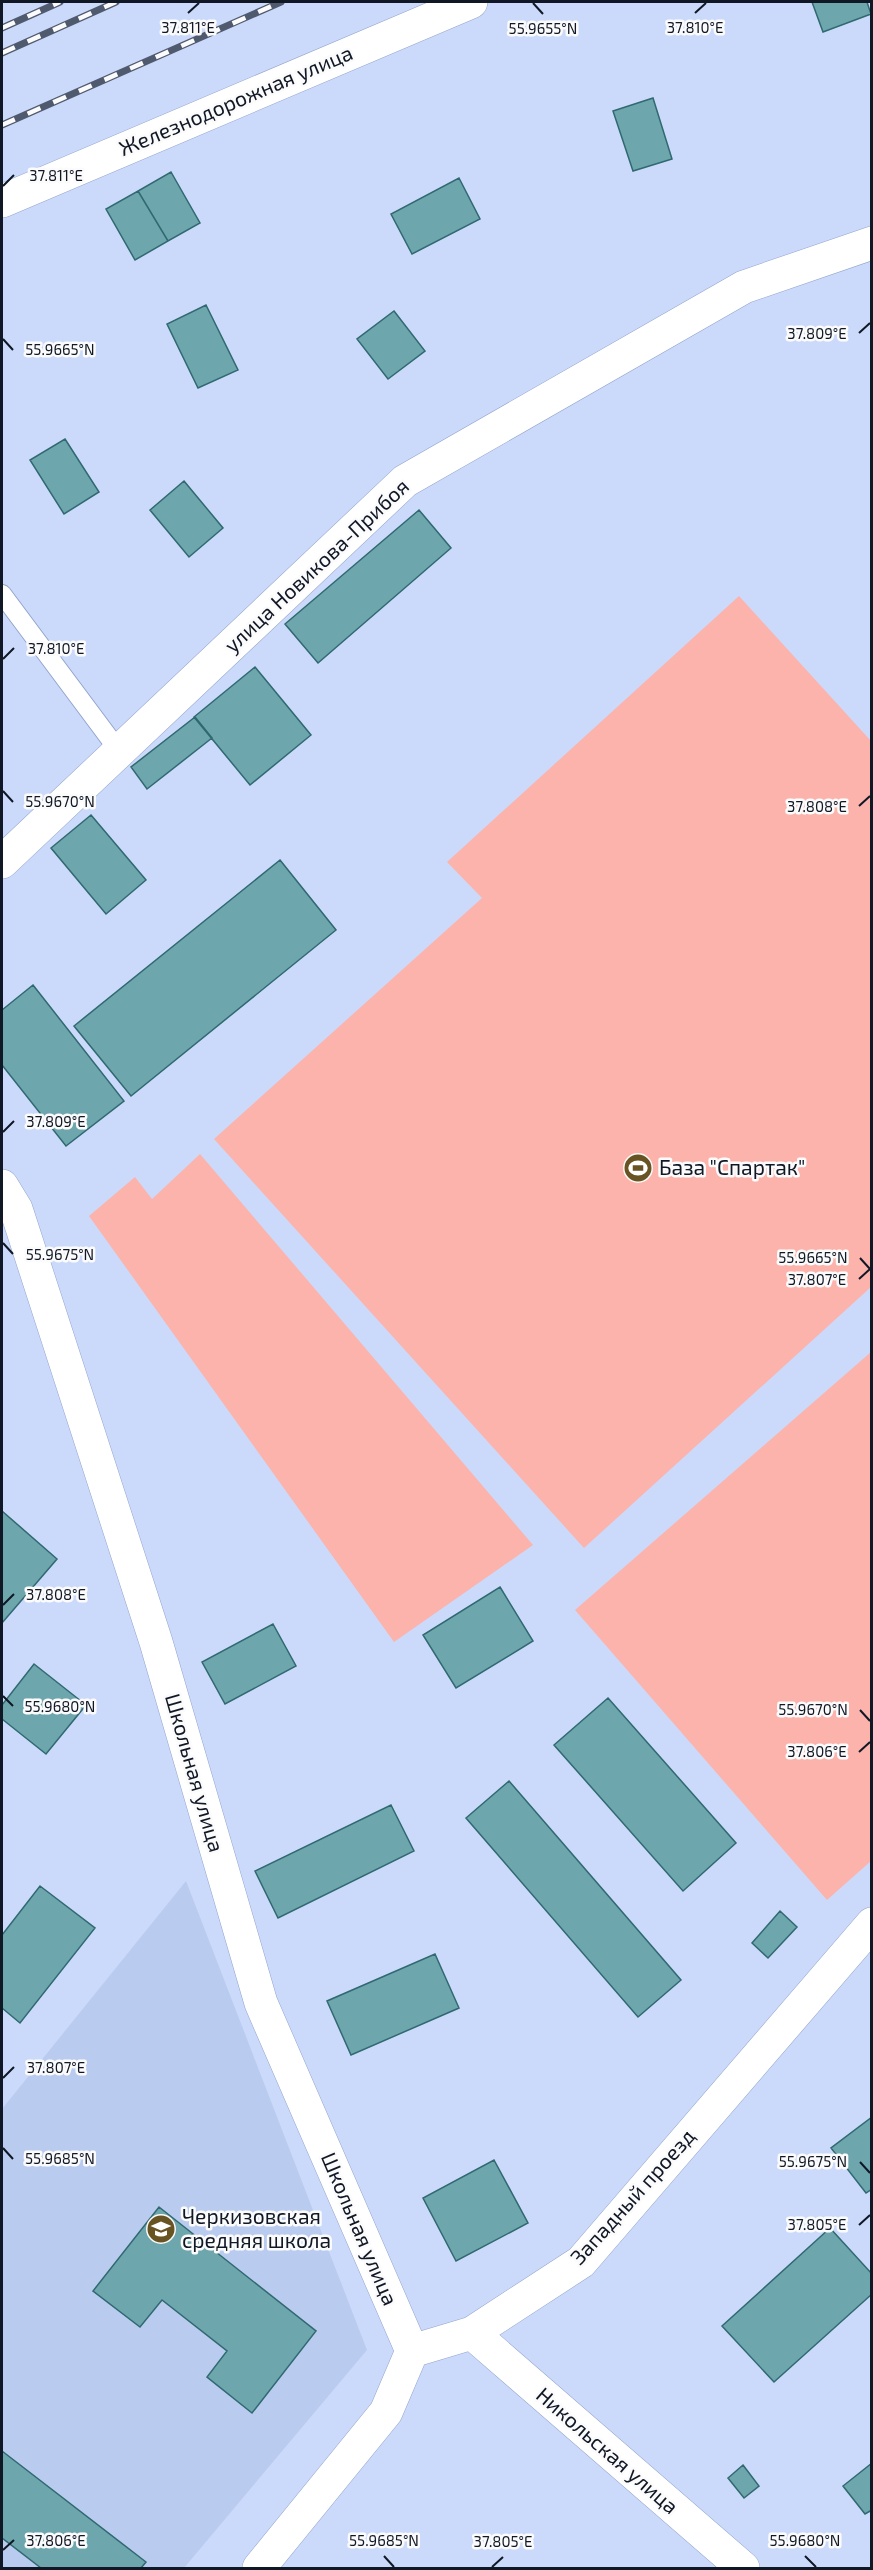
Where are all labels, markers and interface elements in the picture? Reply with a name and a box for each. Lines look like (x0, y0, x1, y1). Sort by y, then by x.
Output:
text: 37.811°E (161, 18, 215, 36)
text: 37.810°E (667, 18, 723, 36)
text: 55.9655°N (509, 19, 577, 37)
street label: Железнодорожная улица (115, 39, 356, 161)
text: 37.811°E (29, 166, 83, 184)
text: 37.809°E (787, 324, 847, 342)
text: 55.9665°N (25, 340, 95, 358)
street label: улица Новикова-Прибоя (219, 473, 414, 658)
text: 37.810°E (28, 639, 84, 657)
text: 55.9670°N (25, 792, 95, 810)
text: 37.808°E (787, 797, 847, 815)
text: 37.809°E (26, 1112, 86, 1130)
sports icon: База "Спартак" (622, 1152, 654, 1184)
place label: База "Спартак" (659, 1154, 805, 1179)
text: 55.9675°N (26, 1245, 94, 1263)
text: 55.9665°N (778, 1248, 848, 1266)
text: 37.807°E (788, 1270, 846, 1288)
text: 37.808°E (26, 1585, 86, 1603)
street label: Школьная улица (160, 1690, 230, 1855)
text: 55.9680°N (25, 1697, 95, 1715)
text: 55.9670°N (778, 1700, 848, 1718)
text: 37.806°E (787, 1742, 847, 1760)
text: 37.807°E (27, 2058, 85, 2076)
street label: Западный проезд (564, 2123, 699, 2269)
street label: Школьная улица (316, 2148, 404, 2309)
text: 55.9685°N (25, 2149, 95, 2167)
text: 55.9675°N (779, 2152, 847, 2170)
place label: Черкизовская средняя школа (182, 2203, 331, 2252)
school or university icon: Черкизовская средняя школа (145, 2213, 177, 2245)
text: 37.805°E (788, 2215, 846, 2233)
street label: Никольская улица (531, 2381, 684, 2519)
text: 37.806°E (26, 2531, 86, 2549)
text: 55.9685°N (349, 2531, 419, 2549)
text: 55.9680°N (770, 2531, 840, 2549)
text: 37.805°E (474, 2532, 532, 2550)

